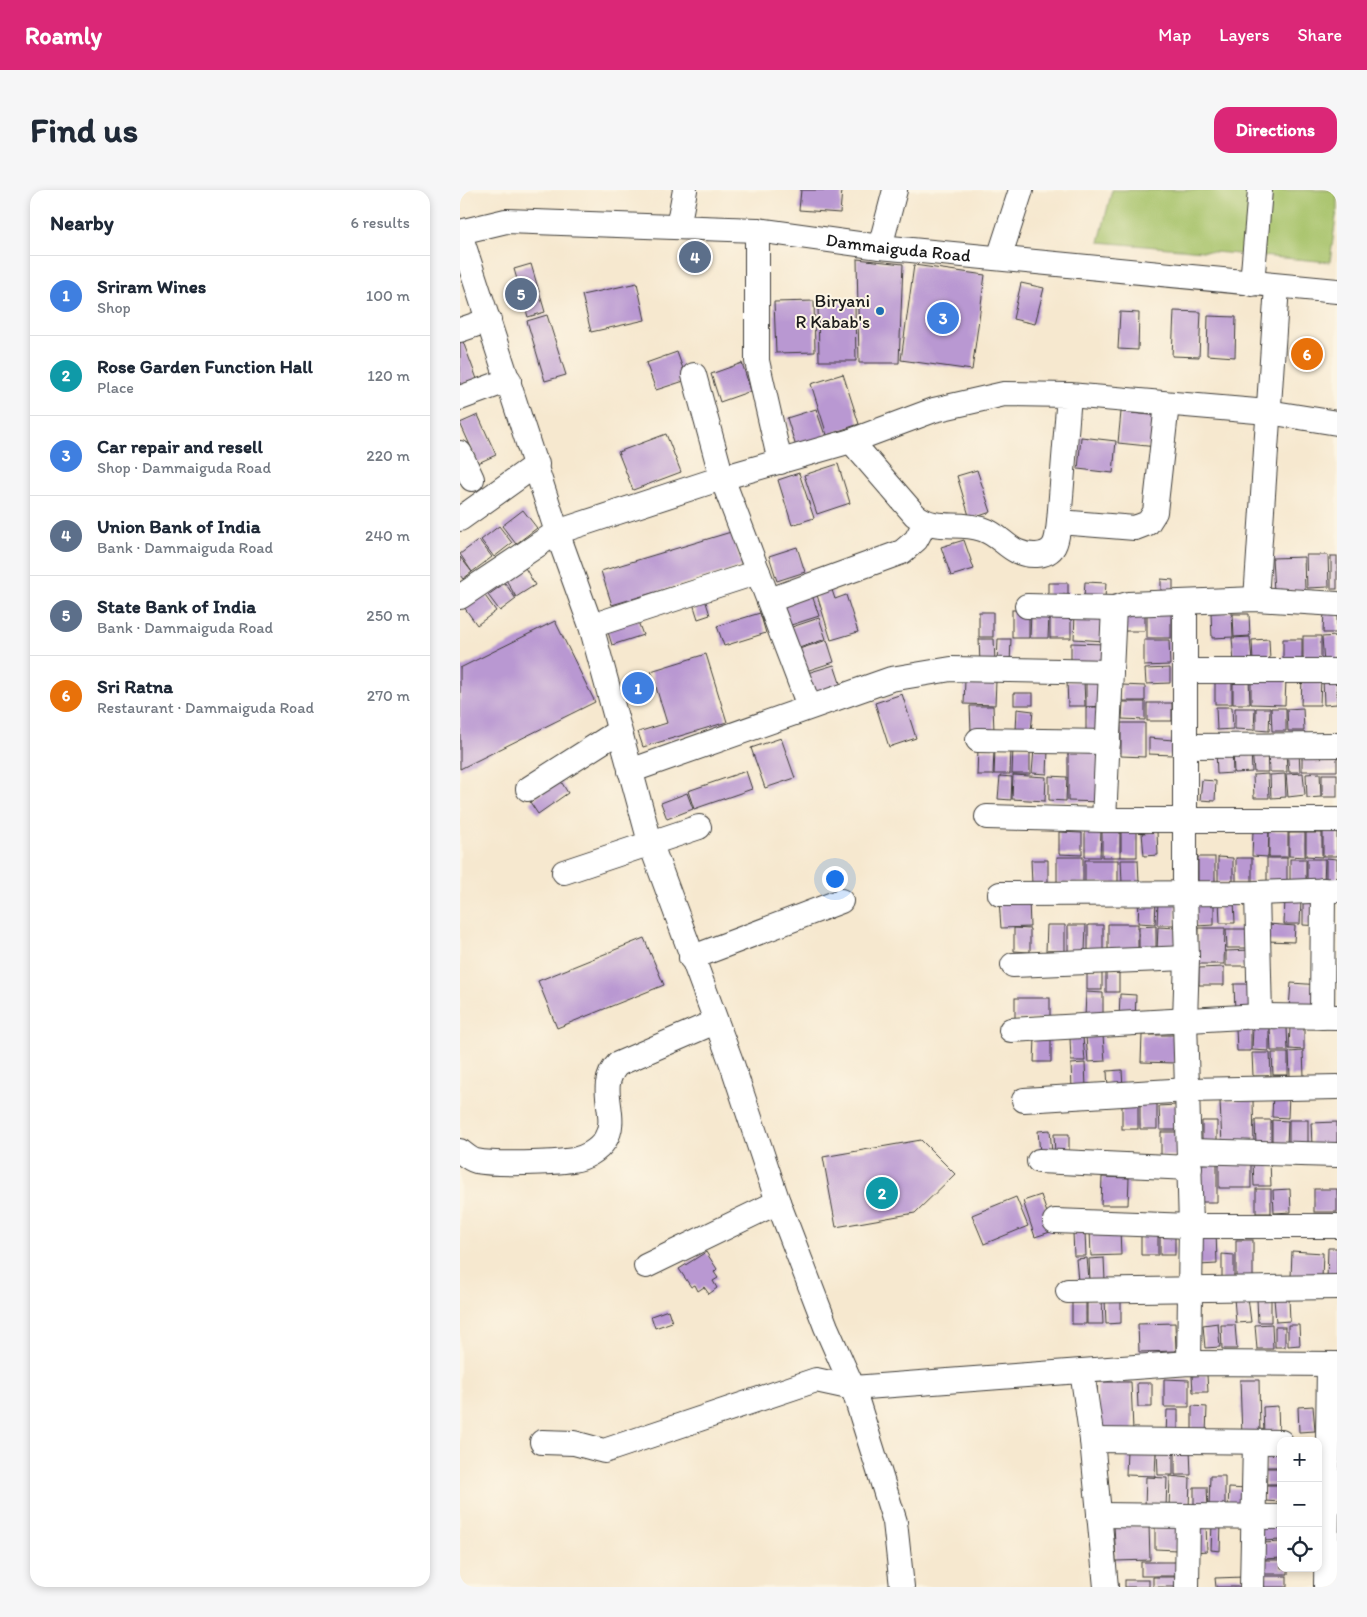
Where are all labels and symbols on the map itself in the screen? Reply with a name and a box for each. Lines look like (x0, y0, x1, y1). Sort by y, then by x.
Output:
street label: Dammaiguda Road (825, 229, 972, 267)
pin: 4 (679, 238, 711, 276)
pin: 5 (505, 275, 537, 313)
place label: Biryani R Kabab's (795, 290, 870, 333)
pin: 3 (927, 299, 959, 337)
marker: Biryani R Kabab's (874, 305, 886, 317)
pin: 6 (1291, 335, 1323, 373)
pin: 1 (622, 669, 654, 707)
your location (822, 866, 848, 892)
pin: 2 (866, 1174, 898, 1212)

